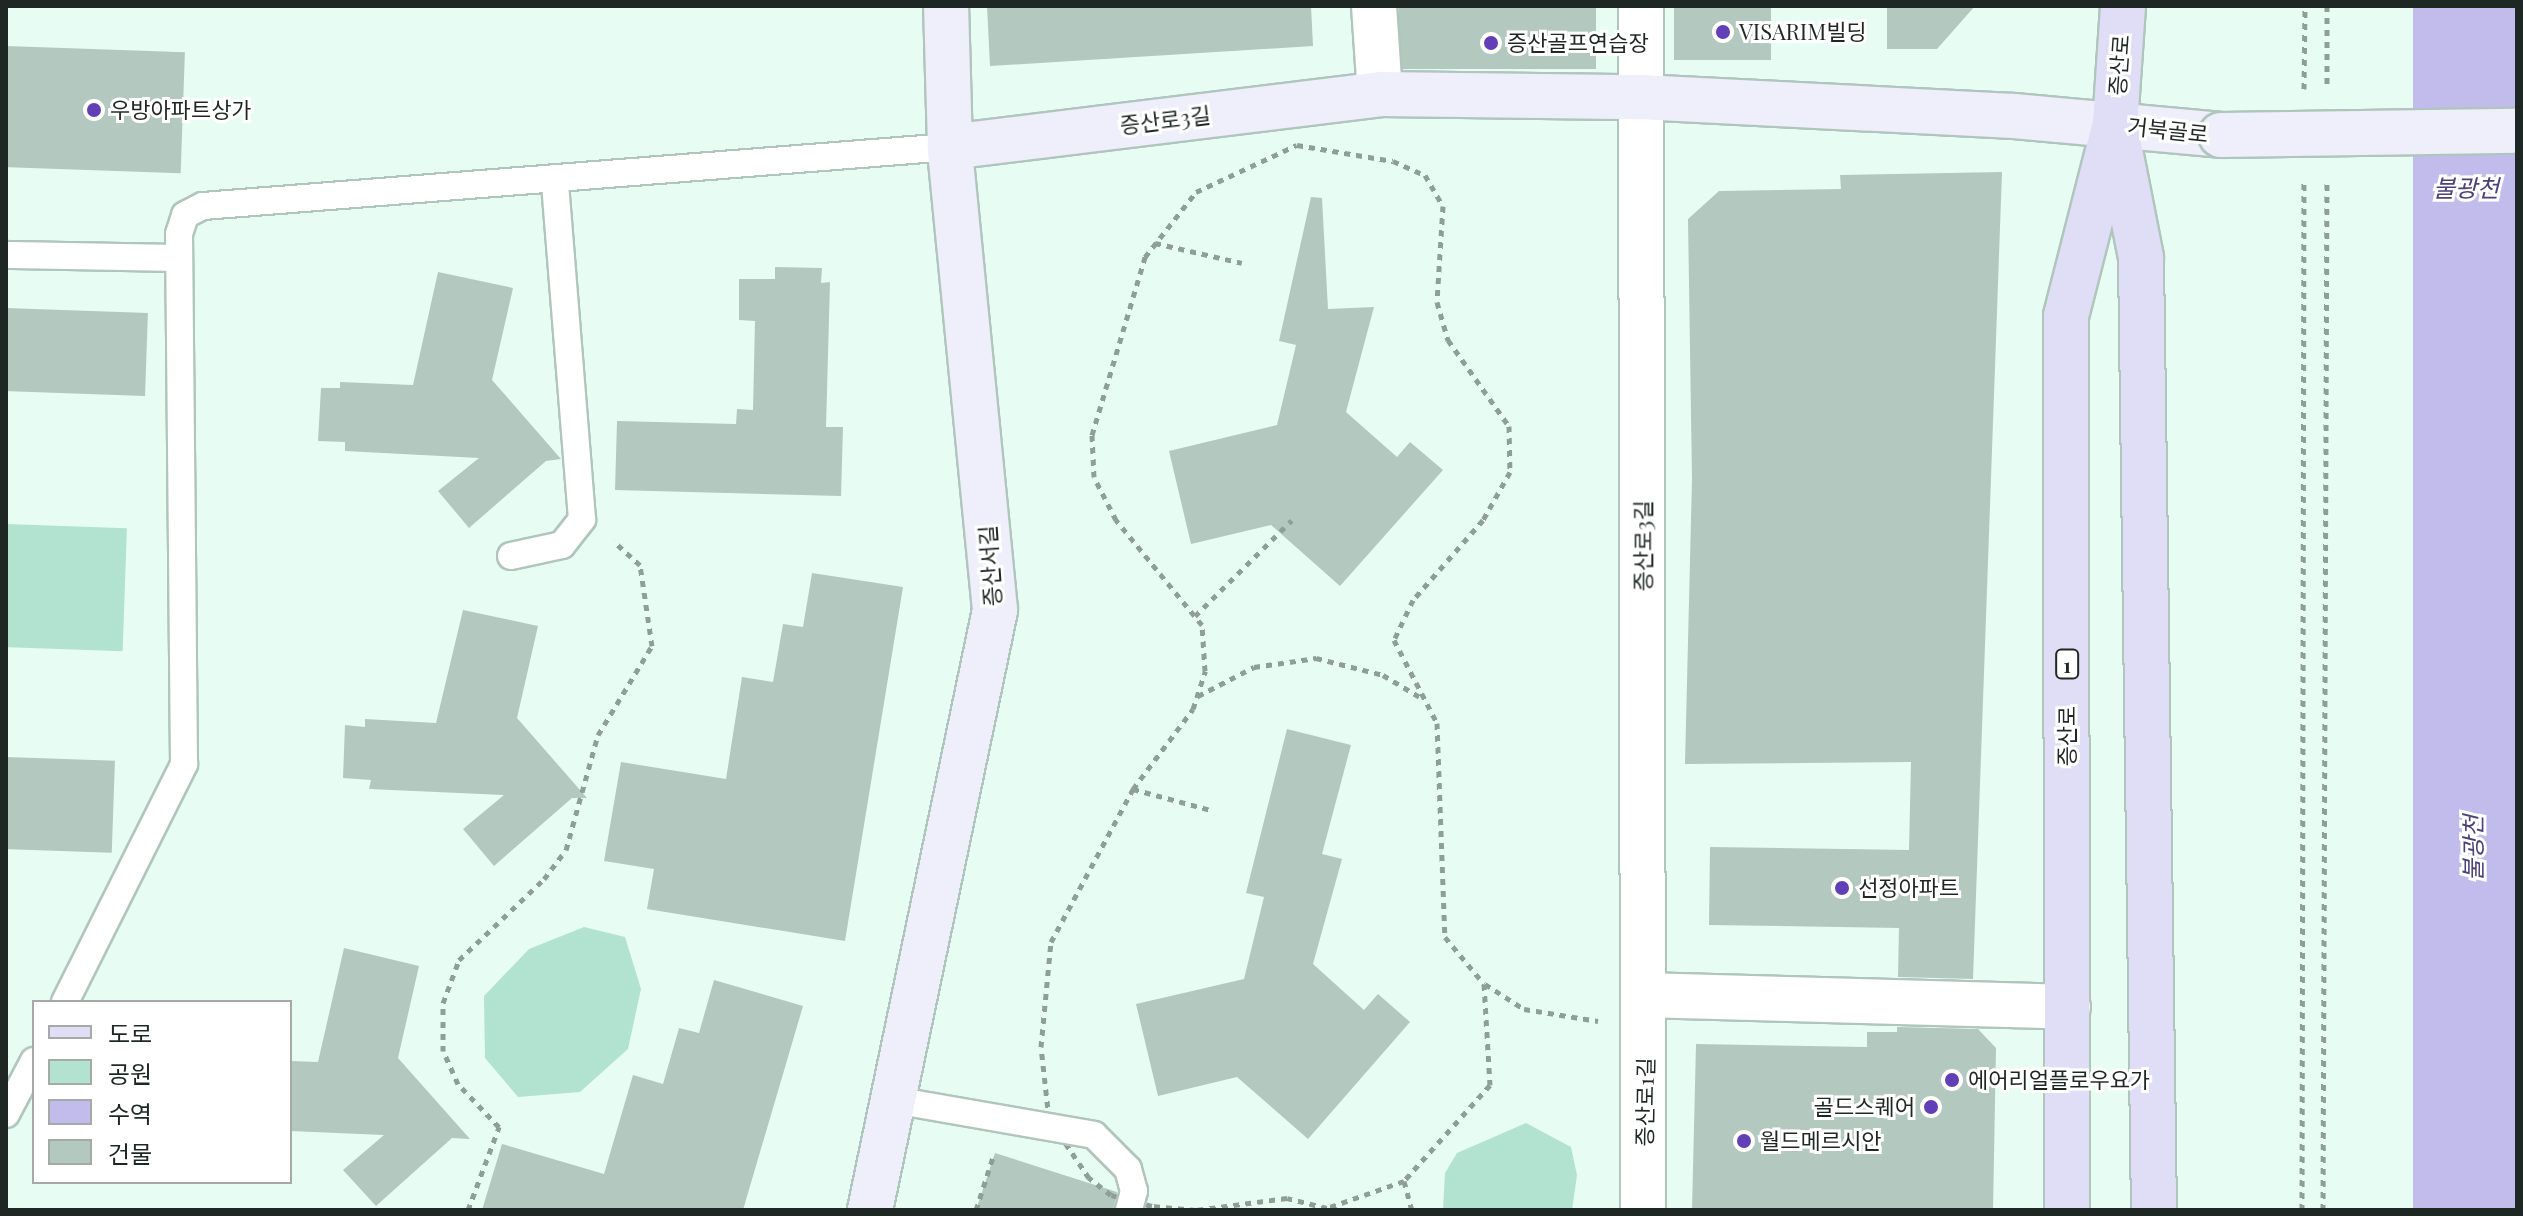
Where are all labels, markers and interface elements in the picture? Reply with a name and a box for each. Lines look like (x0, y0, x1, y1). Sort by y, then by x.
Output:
place label: VISARIM빌딩 (1739, 19, 1867, 45)
marker: VISARIM빌딩 (1714, 23, 1732, 41)
place label: 증산골프연습장 (1507, 30, 1649, 56)
marker: 증산골프연습장 (1482, 34, 1500, 52)
street label: 증산로 (2104, 34, 2134, 96)
place label: 우방아파트상가 (110, 97, 252, 123)
marker: 우방아파트상가 (85, 101, 103, 119)
street label: 증산로3길 (1118, 101, 1212, 139)
street label: 거북골로 (2126, 113, 2210, 147)
water label: 불광천 (2433, 174, 2499, 202)
street label: 증산로3길 (1630, 501, 1656, 591)
street label: 증산서길 (974, 525, 1006, 607)
road number: 1 (2055, 648, 2079, 680)
street label: 증산로 (2054, 706, 2080, 766)
water label: 불광천 (2459, 815, 2487, 881)
place label: 선정아파트 (1858, 875, 1959, 901)
marker: 선정아파트 (1833, 879, 1851, 897)
legend (32, 1000, 292, 1184)
text: 도로 (108, 1017, 152, 1049)
text: 공원 (108, 1057, 152, 1089)
street label: 증산로1길 (1631, 1057, 1659, 1147)
place label: 에어리얼플로우요가 (1968, 1067, 2150, 1093)
marker: 에어리얼플로우요가 (1943, 1071, 1961, 1089)
place label: 골드스퀘어 (1814, 1094, 1915, 1120)
text: 수역 (108, 1097, 152, 1129)
marker: 골드스퀘어 (1922, 1098, 1940, 1116)
place label: 월드메르시안 (1760, 1128, 1881, 1154)
marker: 월드메르시안 (1735, 1132, 1753, 1150)
text: 건물 (108, 1137, 152, 1169)

